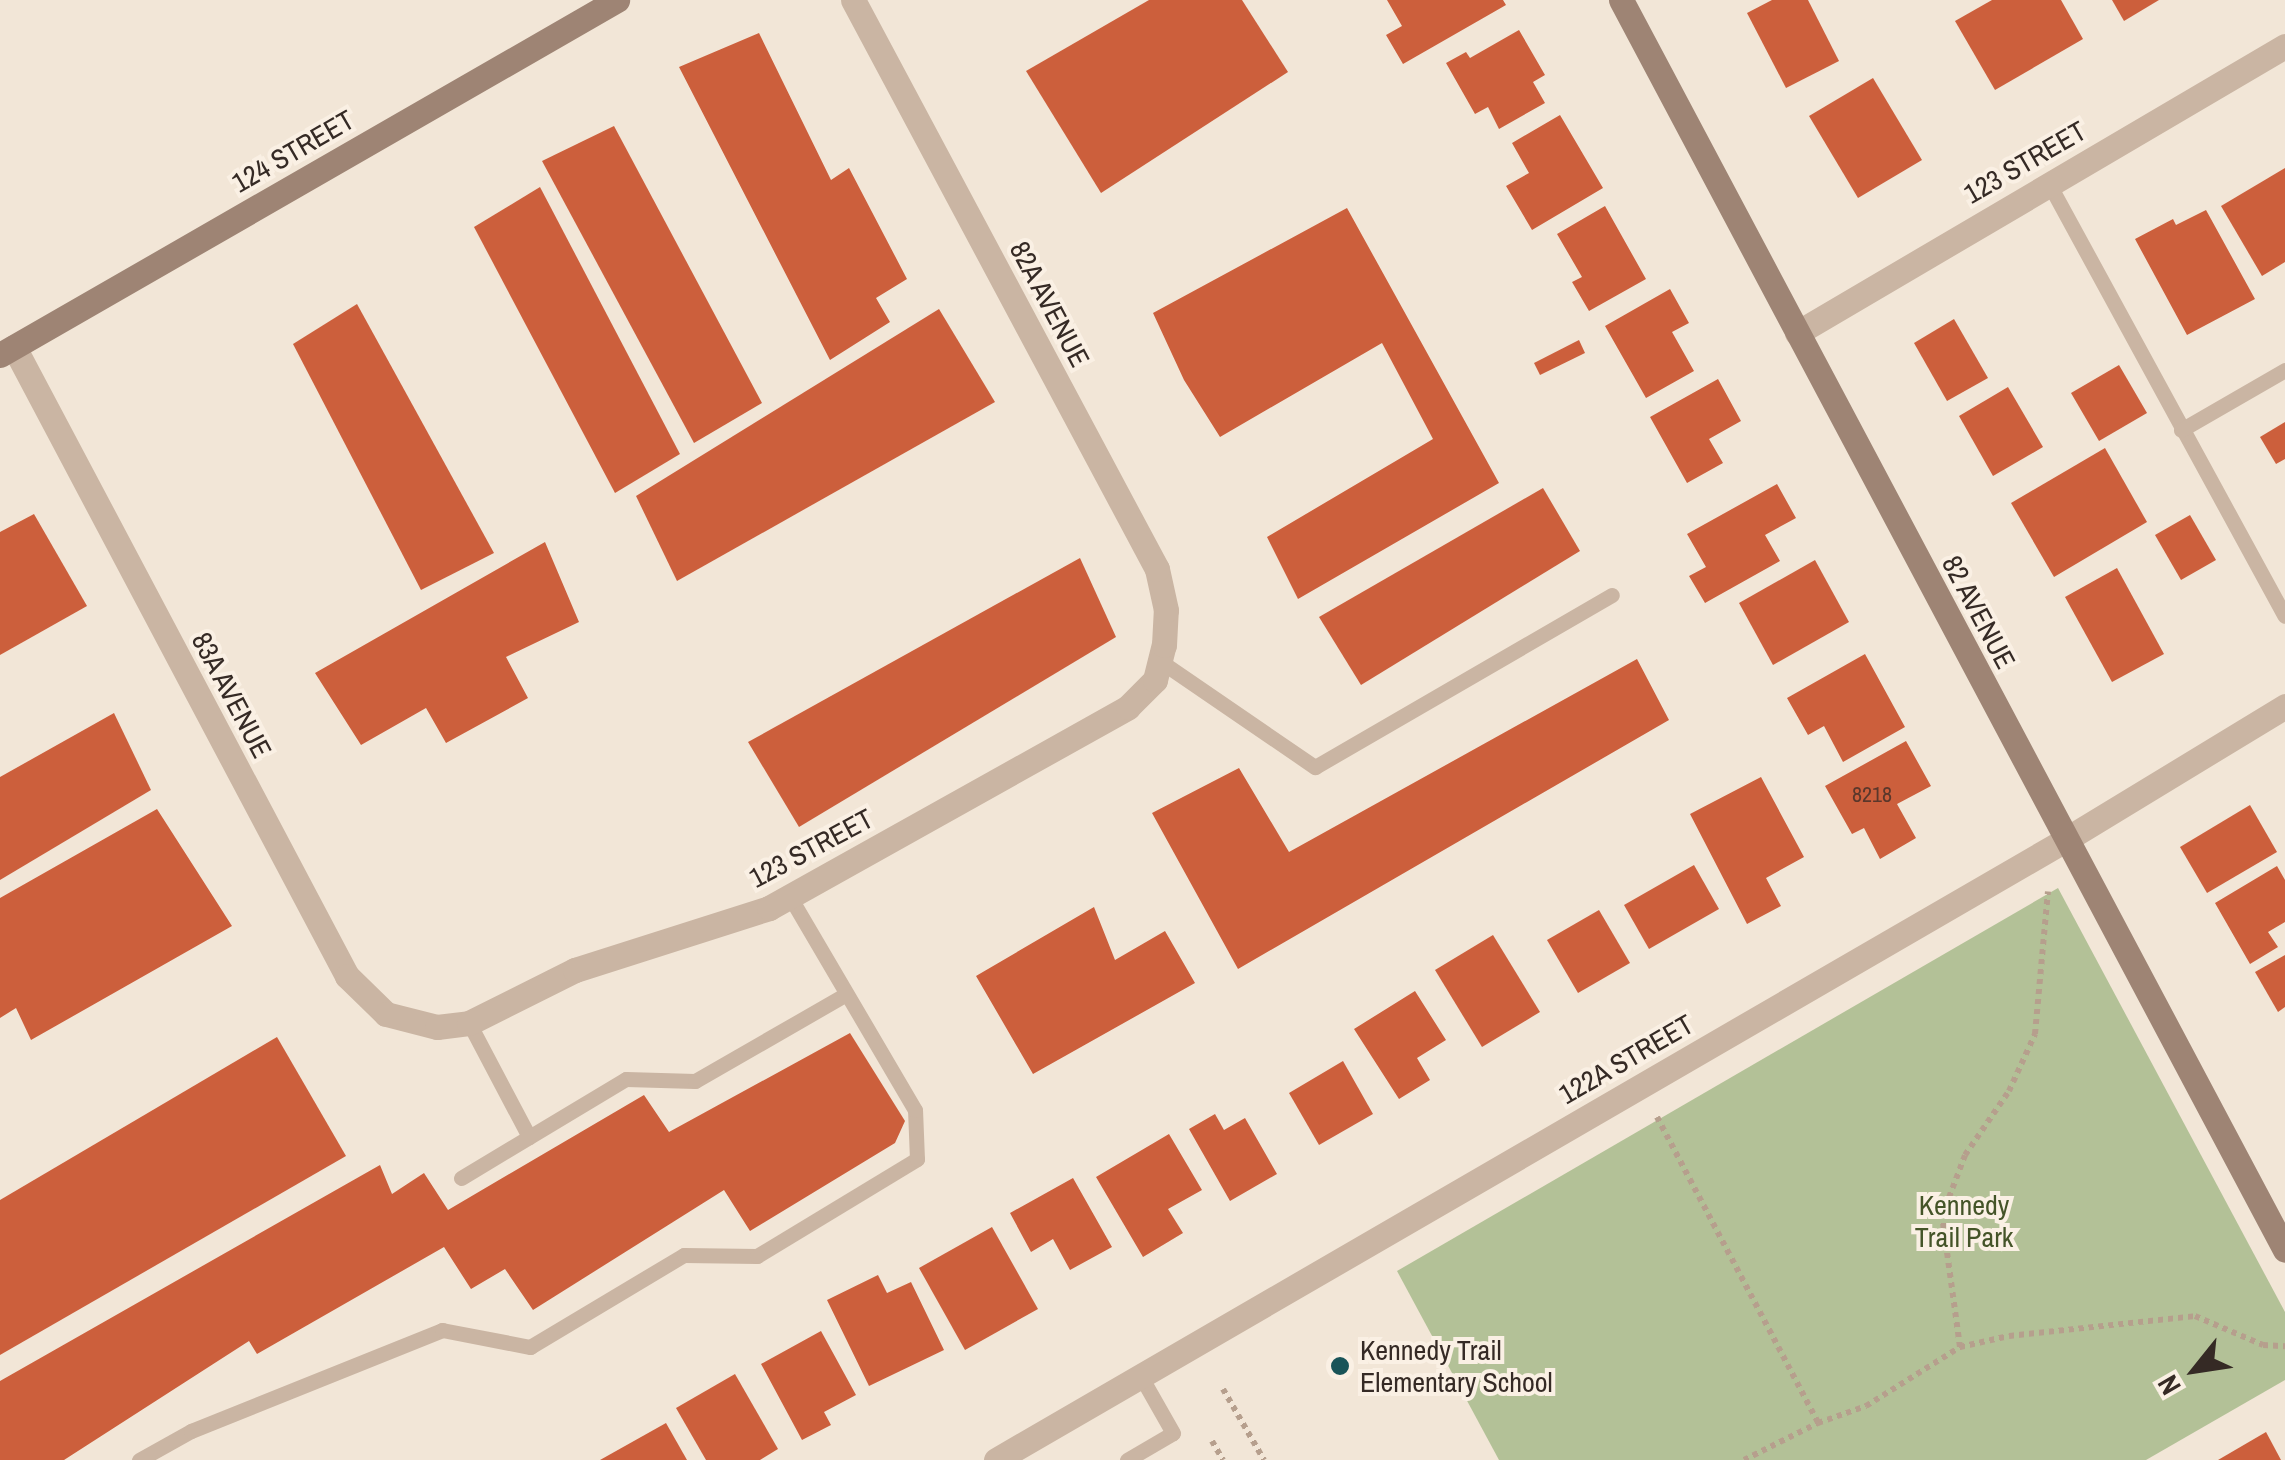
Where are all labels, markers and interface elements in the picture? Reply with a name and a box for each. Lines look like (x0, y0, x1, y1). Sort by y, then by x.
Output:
street label: 124 STREET (226, 103, 360, 199)
street label: 123 STREET (1958, 114, 2092, 210)
street label: 82A AVENUE (1002, 234, 1098, 374)
street label: 82 AVENUE (1935, 549, 2023, 675)
street label: 83A AVENUE (184, 625, 280, 765)
house number: 8218 (1852, 782, 1892, 808)
street label: 123 STREET (743, 801, 879, 895)
street label: 122A STREET (1552, 1007, 1700, 1111)
park label: Kennedy Trail Park (1915, 1188, 2013, 1254)
north arrow (2145, 1320, 2245, 1420)
place label: Kennedy Trail Elementary School (1360, 1333, 1553, 1399)
marker: Kennedy Trail Elementary School (1329, 1355, 1351, 1377)
text: N (2148, 1368, 2190, 1402)

